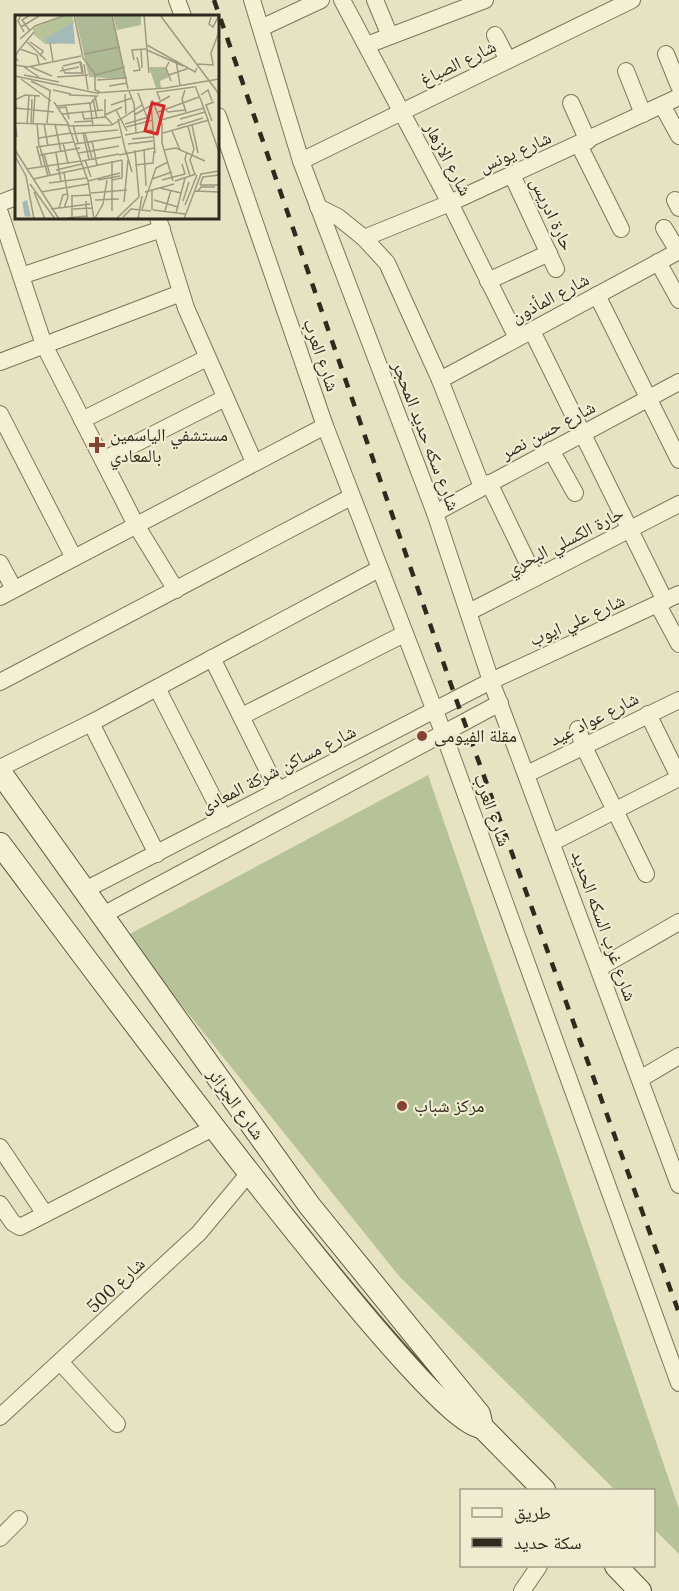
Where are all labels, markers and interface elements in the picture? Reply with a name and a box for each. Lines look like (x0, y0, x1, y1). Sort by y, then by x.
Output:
inset map (15, 15, 219, 219)
street label: شارع الصباغ (416, 34, 500, 91)
street label: شارع الازهار (419, 117, 477, 200)
street label: شارع يونس (475, 125, 555, 178)
street label: حارة ادريس (526, 173, 579, 254)
street label: شارع المأذون (507, 267, 593, 328)
street label: شارع العرب (298, 315, 345, 394)
street label: شارع سكه حديد المحجر (387, 357, 466, 514)
street label: شارع حسن نصر (496, 395, 599, 465)
place label: مستشفي الياسمين بالمعادي (110, 423, 228, 471)
marker: مستشفي الياسمين بالمعادي (88, 436, 106, 454)
street label: حارة الكسلي البحري (502, 501, 629, 583)
street label: شارع علي ايوب (525, 588, 630, 654)
street label: شارع عواد عيد (545, 686, 642, 751)
street label: شارع مساكن شركة المعادى (196, 719, 360, 818)
place label: مقلة الفيومى (434, 724, 517, 747)
marker: مقلة الفيومى (415, 729, 429, 743)
street label: شارع العرب (469, 770, 516, 849)
street label: شارع غرب السكه الحديد (567, 847, 642, 1004)
street label: شارع الجزائر (202, 1063, 270, 1144)
place label: مركز شباب (414, 1094, 485, 1117)
marker: مركز شباب (395, 1099, 409, 1113)
street label: شارع 500 (82, 1252, 150, 1317)
legend (460, 1489, 655, 1567)
text: طريق (514, 1501, 551, 1524)
text: سكة حديد (514, 1531, 582, 1554)

